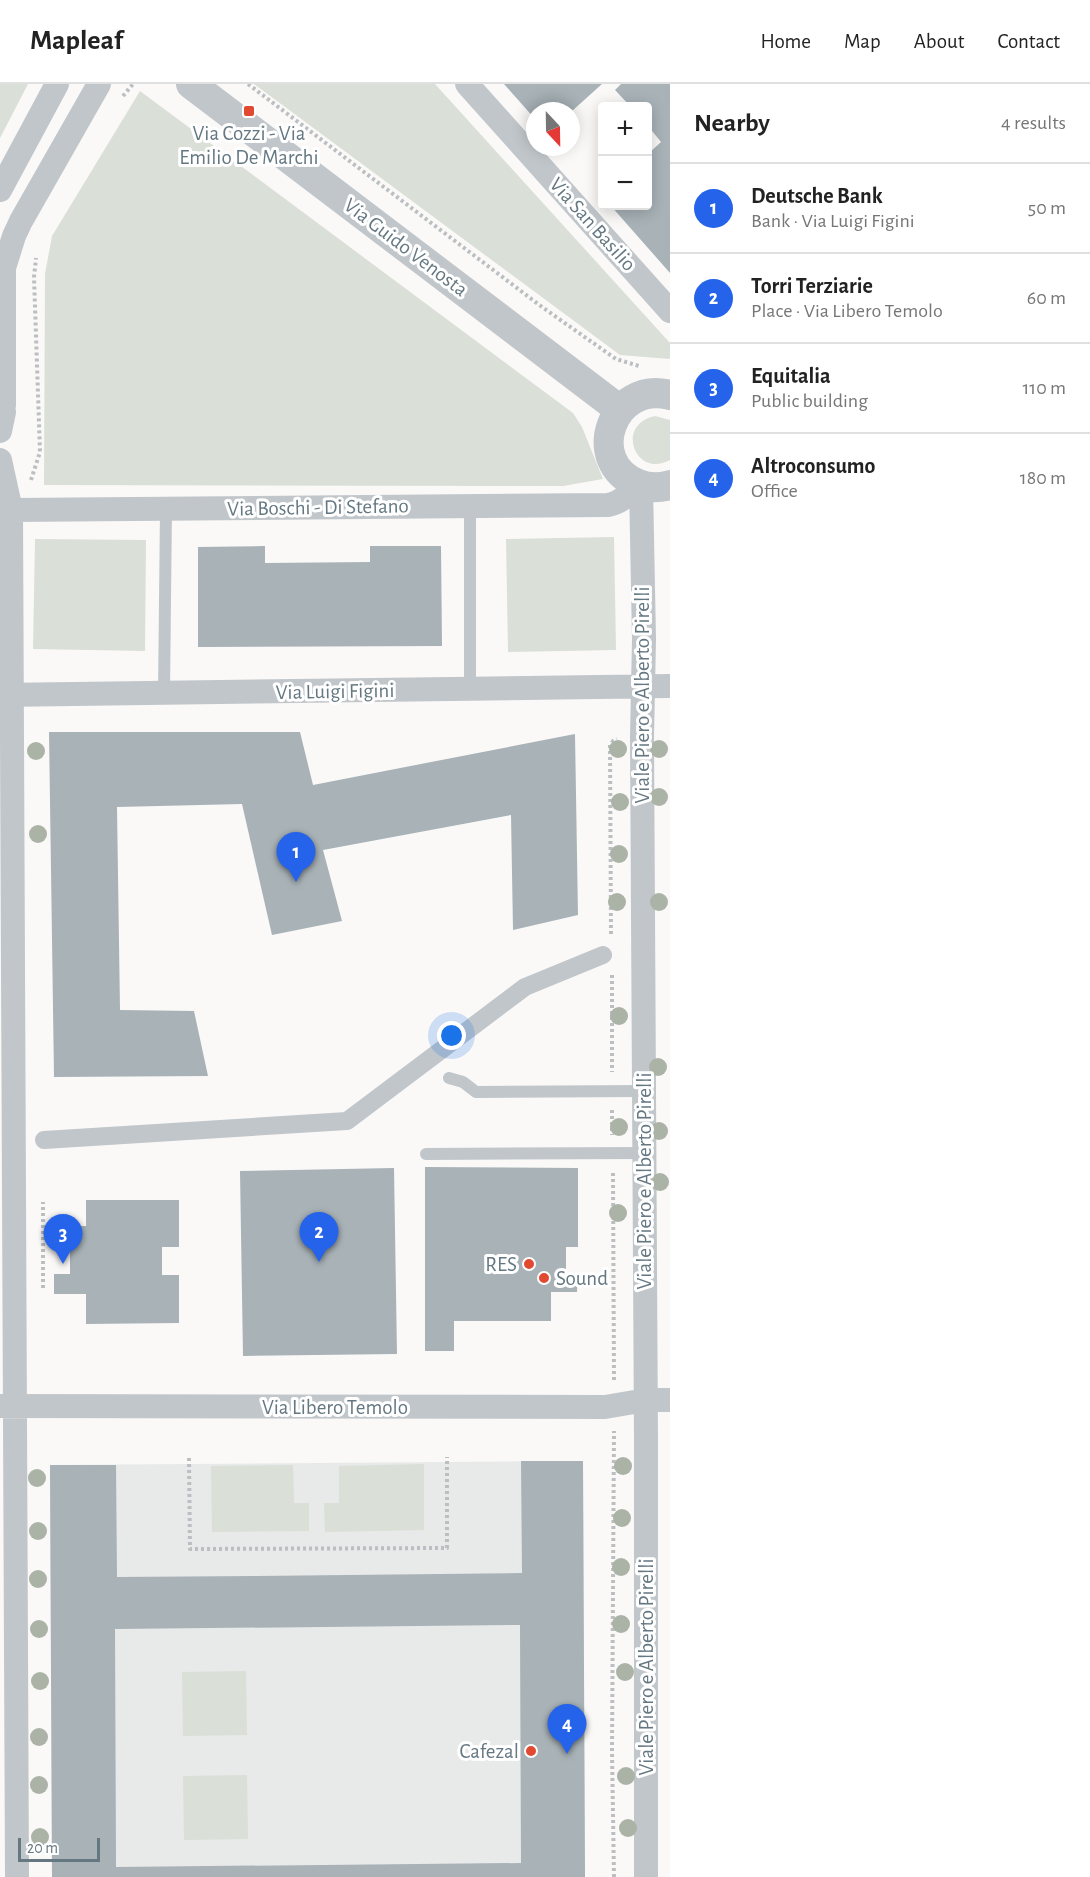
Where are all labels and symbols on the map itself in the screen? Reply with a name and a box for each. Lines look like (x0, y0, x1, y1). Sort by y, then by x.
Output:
north arrow (526, 102, 580, 156)
marker: Via Cozzi - Via Emilio De Marchi (242, 104, 256, 118)
place label: Via Cozzi - Via Emilio De Marchi (179, 123, 319, 168)
street label: Via San Basilio (545, 174, 640, 275)
street label: Via Guido Venosta (340, 194, 472, 301)
street label: Via Boschi - Di Stefano (227, 495, 409, 520)
street label: Viale Piero e Alberto Pirelli (632, 587, 653, 804)
street label: Via Luigi Figini (275, 680, 395, 703)
pin: 1 (276, 832, 316, 882)
your location (437, 1021, 466, 1050)
street label: Viale Piero e Alberto Pirelli (634, 1073, 655, 1290)
pin: 2 (300, 1212, 338, 1262)
pin: 3 (44, 1214, 82, 1264)
place label: RES (485, 1254, 517, 1275)
marker: RES (522, 1257, 536, 1271)
place label: Sound (556, 1268, 608, 1289)
marker: Sound (537, 1271, 551, 1285)
street label: Via Libero Temolo (262, 1397, 408, 1418)
street label: Viale Piero e Alberto Pirelli (636, 1559, 657, 1776)
pin: 4 (548, 1704, 586, 1754)
place label: Cafezal (459, 1741, 519, 1762)
marker: Cafezal (524, 1744, 538, 1758)
scale bar (18, 1835, 100, 1862)

